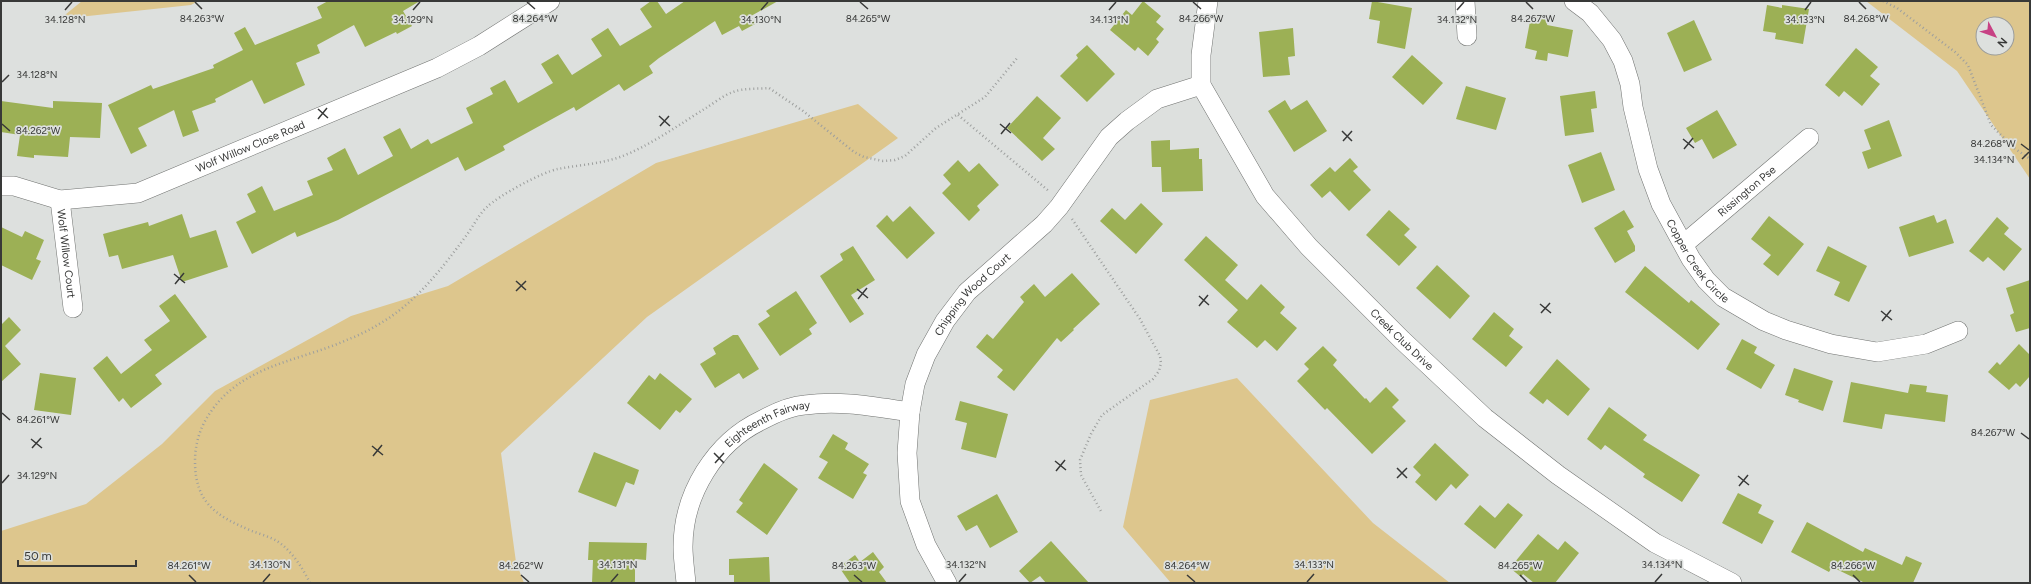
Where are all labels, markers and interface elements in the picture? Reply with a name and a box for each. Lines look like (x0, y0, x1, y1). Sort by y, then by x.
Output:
text: 84.263°W (180, 12, 225, 25)
text: 84.264°W (512, 12, 558, 25)
text: 84.265°W (846, 12, 891, 25)
text: 84.266°W (1179, 12, 1224, 25)
text: 84.267°W (1511, 12, 1556, 25)
text: 84.268°W (1843, 12, 1889, 25)
text: 34.128°N (44, 13, 86, 26)
text: 34.129°N (393, 13, 433, 26)
text: 34.130°N (740, 13, 782, 26)
text: 34.131°N (1090, 13, 1128, 26)
text: 34.132°N (1437, 13, 1477, 26)
text: 34.133°N (1785, 13, 1825, 26)
north arrow (1975, 16, 2015, 56)
text: N (1994, 35, 2010, 50)
text: 34.128°N (16, 68, 58, 81)
street label: Wolf Willow Close Road (194, 118, 307, 175)
text: 84.262°W (16, 124, 61, 137)
text: 84.268°W (1970, 137, 2016, 150)
text: 34.134°N (1974, 153, 2014, 166)
street label: Rissington Pse (1715, 163, 1778, 220)
street label: Wolf Willow Court (54, 208, 78, 299)
street label: Copper Creek Circle (1663, 217, 1731, 306)
street label: Chipping Wood Court (932, 251, 1013, 338)
street label: Creek Club Drive (1367, 306, 1436, 373)
street label: Eighteenth Fairway (722, 398, 811, 450)
text: 84.261°W (16, 413, 60, 426)
text: 84.267°W (1971, 426, 2016, 439)
text: 34.129°N (17, 469, 57, 482)
scale bar (18, 542, 136, 568)
text: 50 m (24, 549, 52, 563)
text: 34.130°N (249, 558, 291, 571)
text: 34.131°N (599, 558, 637, 571)
text: 34.132°N (946, 558, 986, 571)
text: 34.133°N (1294, 558, 1334, 571)
text: 34.134°N (1642, 558, 1682, 571)
text: 84.261°W (167, 559, 211, 572)
text: 84.262°W (499, 559, 544, 572)
text: 84.263°W (832, 559, 877, 572)
text: 84.264°W (1164, 559, 1210, 572)
text: 84.265°W (1498, 559, 1543, 572)
text: 84.266°W (1831, 559, 1876, 572)

